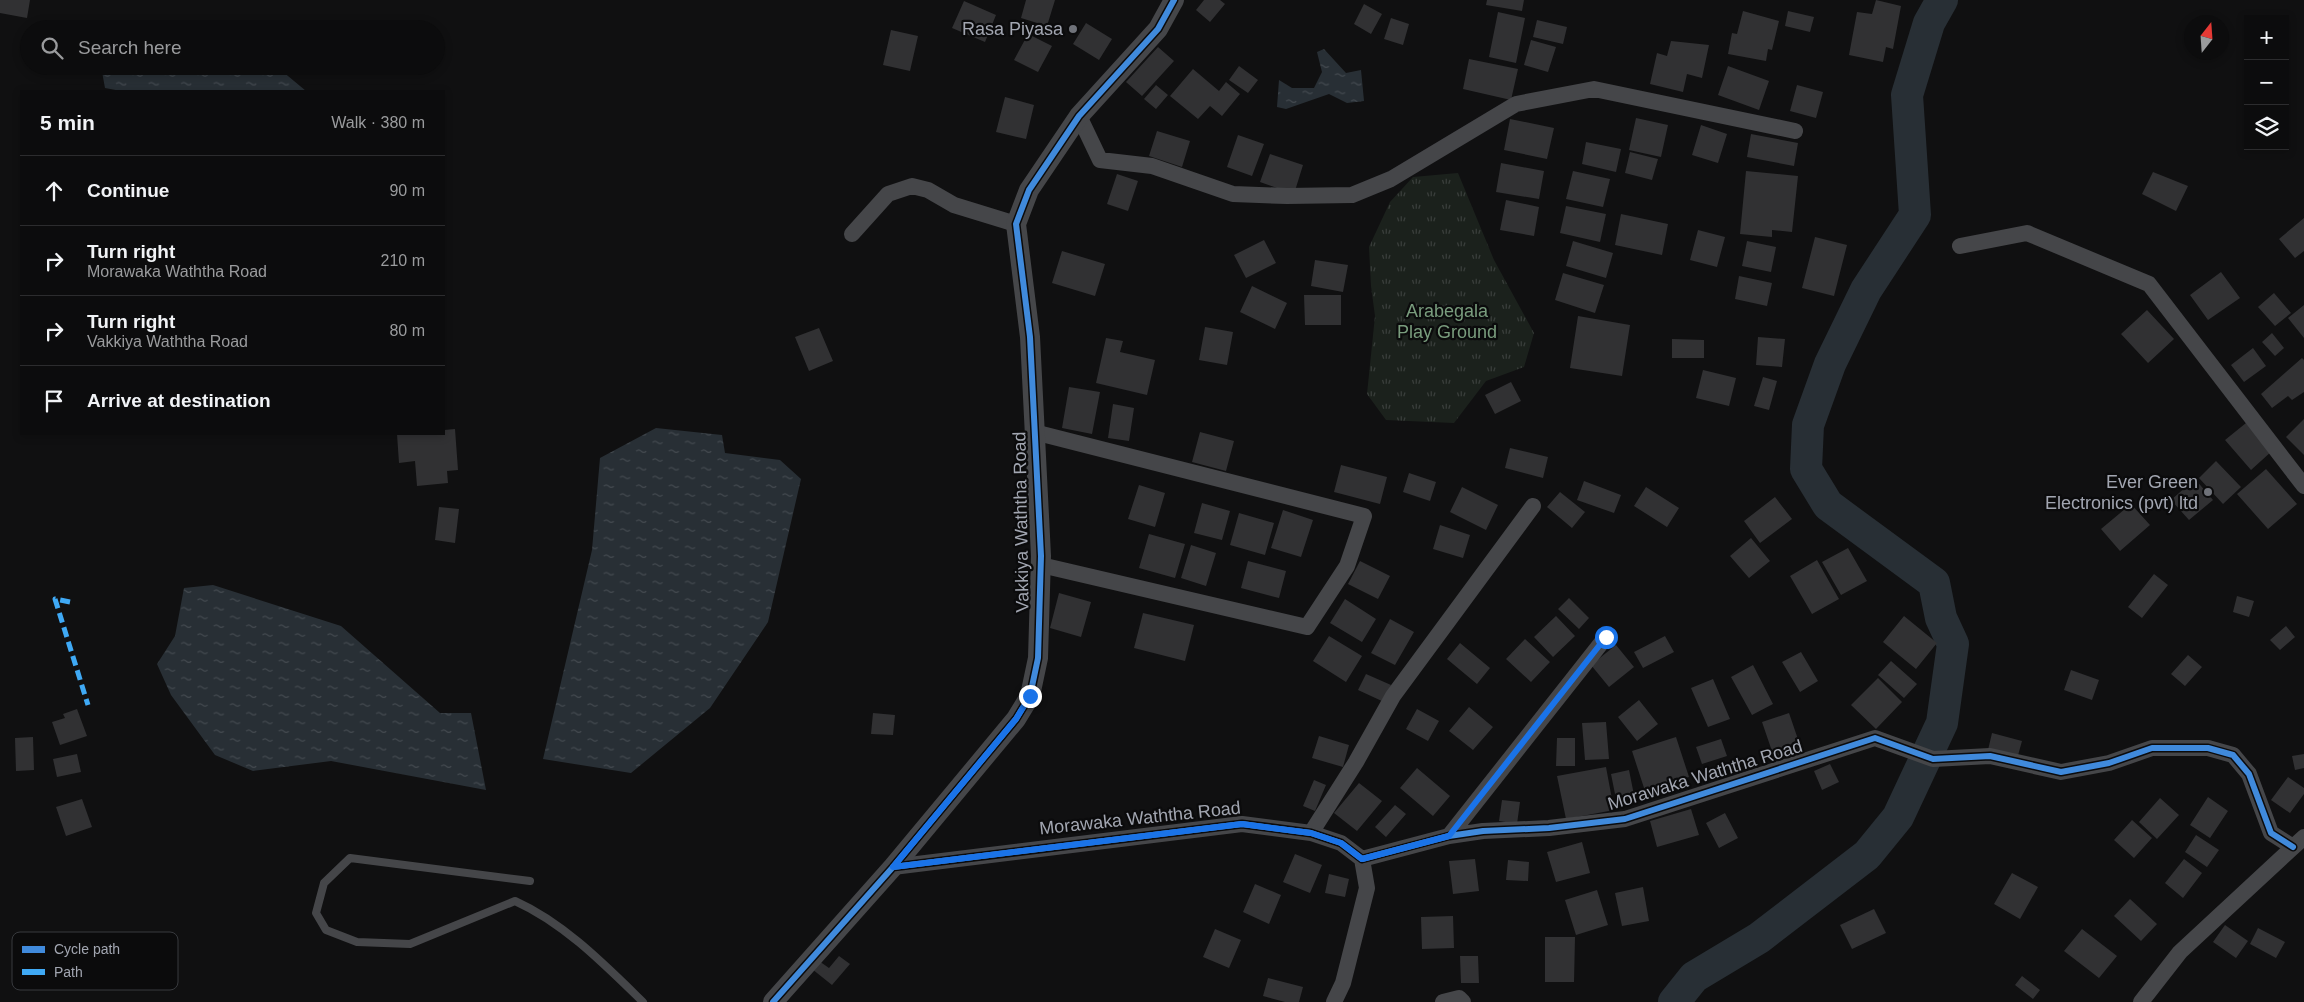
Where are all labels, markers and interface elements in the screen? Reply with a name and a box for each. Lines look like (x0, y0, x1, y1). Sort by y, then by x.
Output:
north arrow (2184, 15, 2229, 60)
map controls (2244, 15, 2289, 150)
button: + (2244, 15, 2289, 60)
place label: Rasa Piyasa (962, 19, 1064, 39)
search box (20, 20, 445, 75)
marker: Rasa Piyasa (1067, 23, 1079, 35)
icon: search (38, 34, 66, 62)
text: Search here (78, 37, 182, 58)
button: − (2244, 60, 2289, 105)
button: layers (2244, 105, 2289, 150)
text: 5 min (40, 111, 95, 134)
text: Walk · 380 m (331, 114, 425, 131)
icon: ahead (40, 177, 68, 205)
text: Continue (87, 180, 169, 201)
text: 90 m (389, 182, 425, 199)
text: Turn right (87, 241, 175, 262)
icon: right (40, 247, 68, 275)
text: 210 m (381, 252, 425, 269)
text: Morawaka Waththa Road (87, 263, 267, 280)
park label: Arabegala Play Ground (1397, 301, 1497, 342)
text: Turn right (87, 311, 175, 332)
icon: right (40, 317, 68, 345)
text: 80 m (389, 322, 425, 339)
text: Vakkiya Waththa Road (87, 333, 248, 350)
icon: arrive (40, 387, 68, 415)
text: Arrive at destination (87, 390, 271, 411)
street label: Vakkiya Waththa Road (1009, 431, 1033, 613)
place label: Ever Green Electronics (pvt) ltd (2045, 472, 2198, 513)
marker: Ever Green Electronics (pvt) ltd (2202, 486, 2214, 498)
route start (1595, 626, 1618, 649)
route end (1019, 685, 1042, 708)
street label: Morawaka Waththa Road (1605, 736, 1805, 814)
street label: Morawaka Waththa Road (1038, 797, 1242, 839)
legend (12, 932, 178, 990)
text: Cycle path (54, 941, 120, 957)
text: Path (54, 964, 83, 980)

